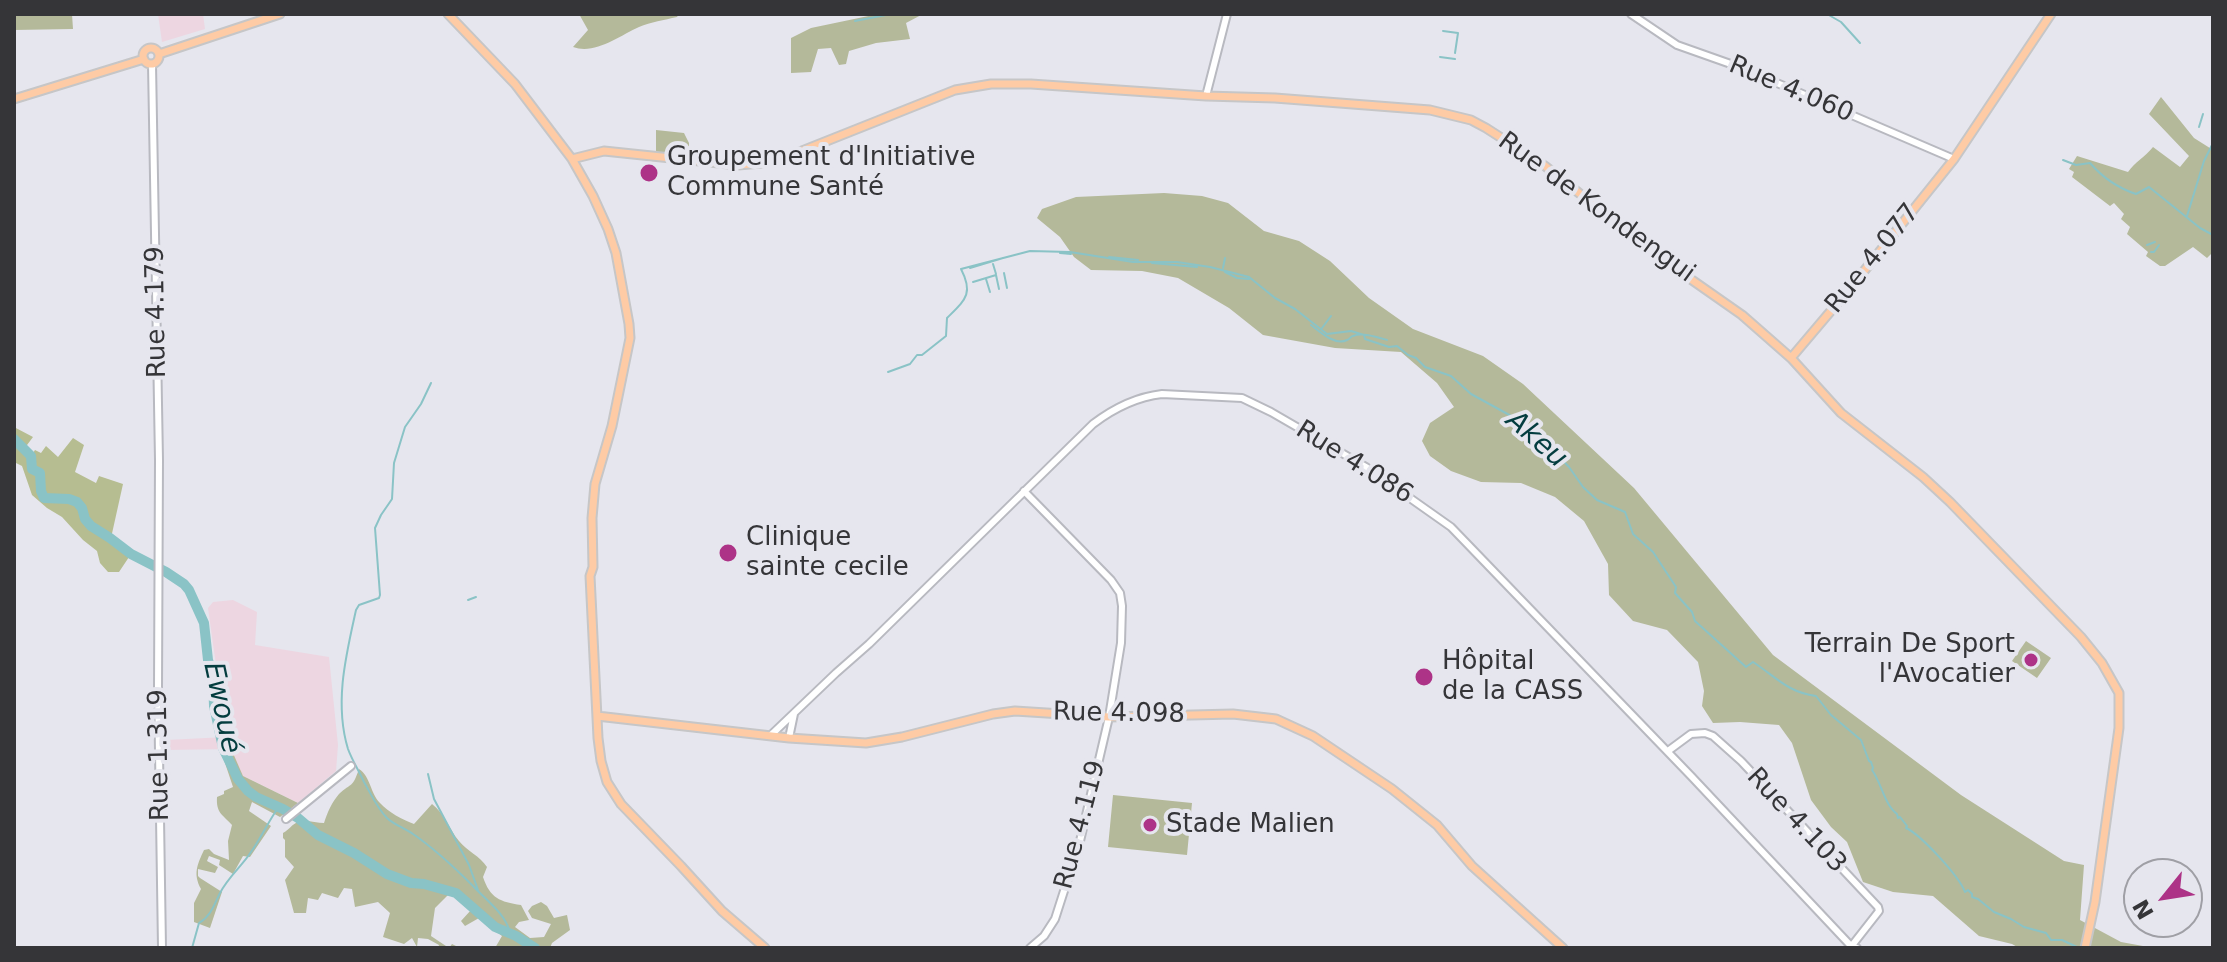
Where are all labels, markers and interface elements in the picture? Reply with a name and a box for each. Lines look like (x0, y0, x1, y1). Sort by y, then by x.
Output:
street label: Rue 4.060 (1724, 50, 1858, 130)
street label: Rue de Kondengui (1491, 126, 1701, 290)
place label: Groupement d'Initiative Commune Santé (667, 142, 976, 204)
marker: Groupement d'Initiative Commune Santé (638, 162, 660, 184)
street label: Rue 4.077 (1819, 198, 1927, 320)
street label: Rue 4.179 (140, 246, 174, 378)
water label: Akeu (1498, 404, 1574, 476)
street label: Rue 4.086 (1290, 415, 1418, 511)
place label: Clinique sainte cecile (746, 522, 909, 584)
marker: Clinique sainte cecile (717, 542, 739, 564)
place label: Terrain De Sport l'Avocatier (1805, 629, 2015, 690)
place label: Hôpital de la CASS (1442, 646, 1583, 708)
marker: Terrain De Sport l'Avocatier (2022, 651, 2040, 669)
water label: Ewoué (195, 659, 247, 757)
marker: Hôpital de la CASS (1413, 666, 1435, 688)
street label: Rue 1.319 (143, 689, 177, 821)
street label: Rue 4.098 (1053, 697, 1185, 731)
street label: Rue 4.119 (1049, 757, 1113, 893)
street label: Rue 4.103 (1740, 762, 1852, 880)
place label: Stade Malien (1166, 809, 1335, 841)
marker: Stade Malien (1141, 816, 1159, 834)
north arrow (2123, 858, 2203, 938)
text: N (2128, 895, 2159, 923)

